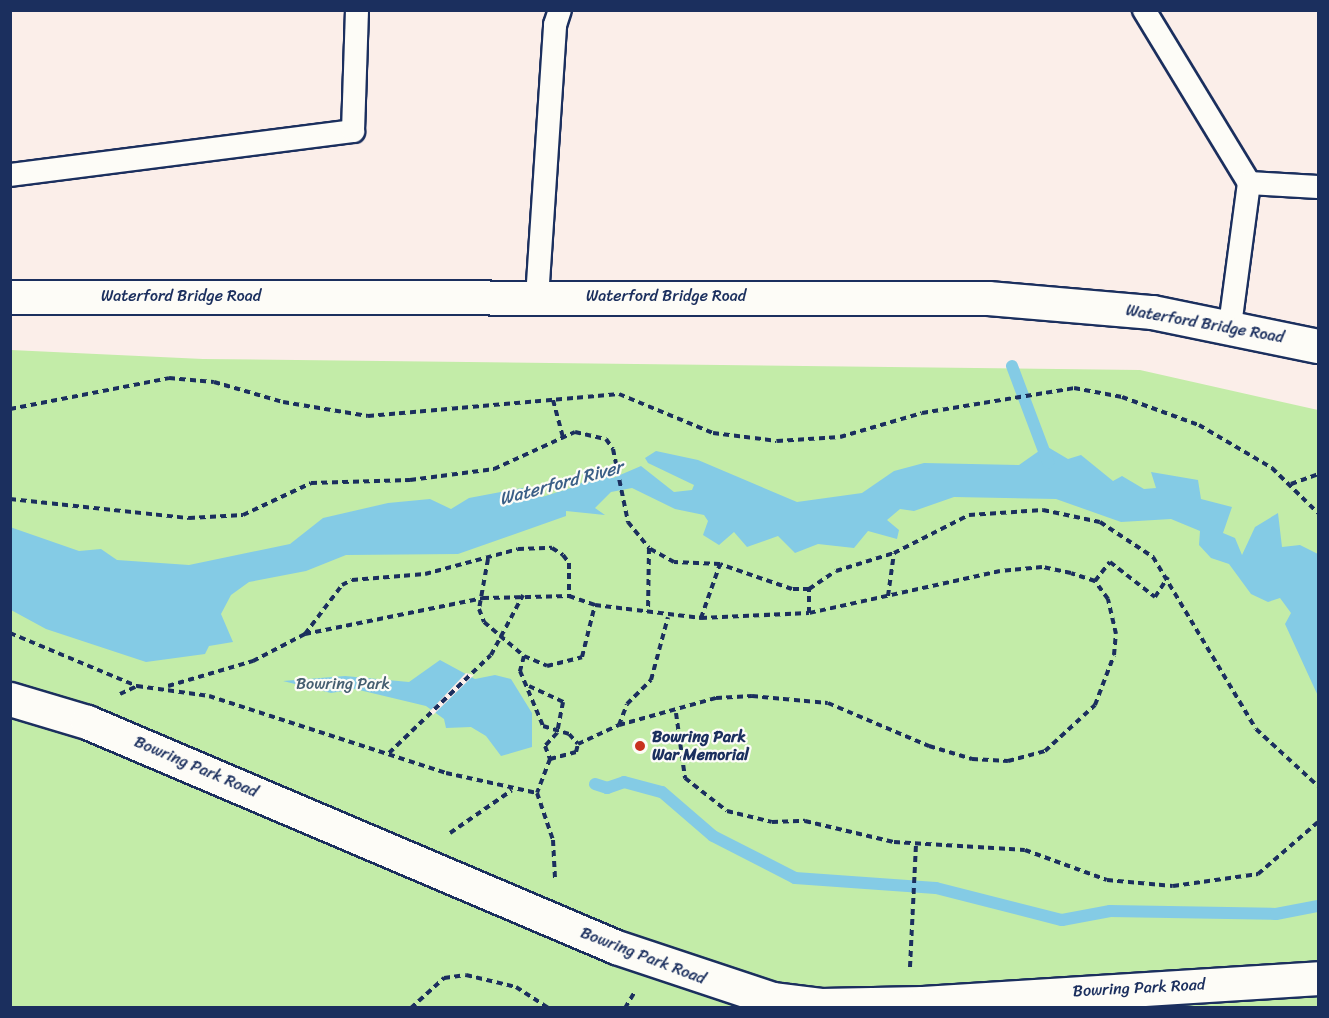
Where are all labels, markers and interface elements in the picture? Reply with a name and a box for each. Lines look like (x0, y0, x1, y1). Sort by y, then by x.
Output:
street label: Waterford Bridge Road (101, 286, 261, 306)
street label: Waterford Bridge Road (586, 286, 746, 306)
street label: Waterford Bridge Road (1124, 301, 1286, 347)
water label: Waterford River (497, 456, 625, 510)
park label: Bowring Park (296, 674, 390, 694)
place label: Bowring Park War Memorial (652, 727, 748, 765)
street label: Bowring Park Road (131, 732, 261, 802)
marker: Bowring Park War Memorial (633, 739, 647, 753)
street label: Bowring Park Road (578, 923, 708, 989)
street label: Bowring Park Road (1072, 975, 1206, 1001)

